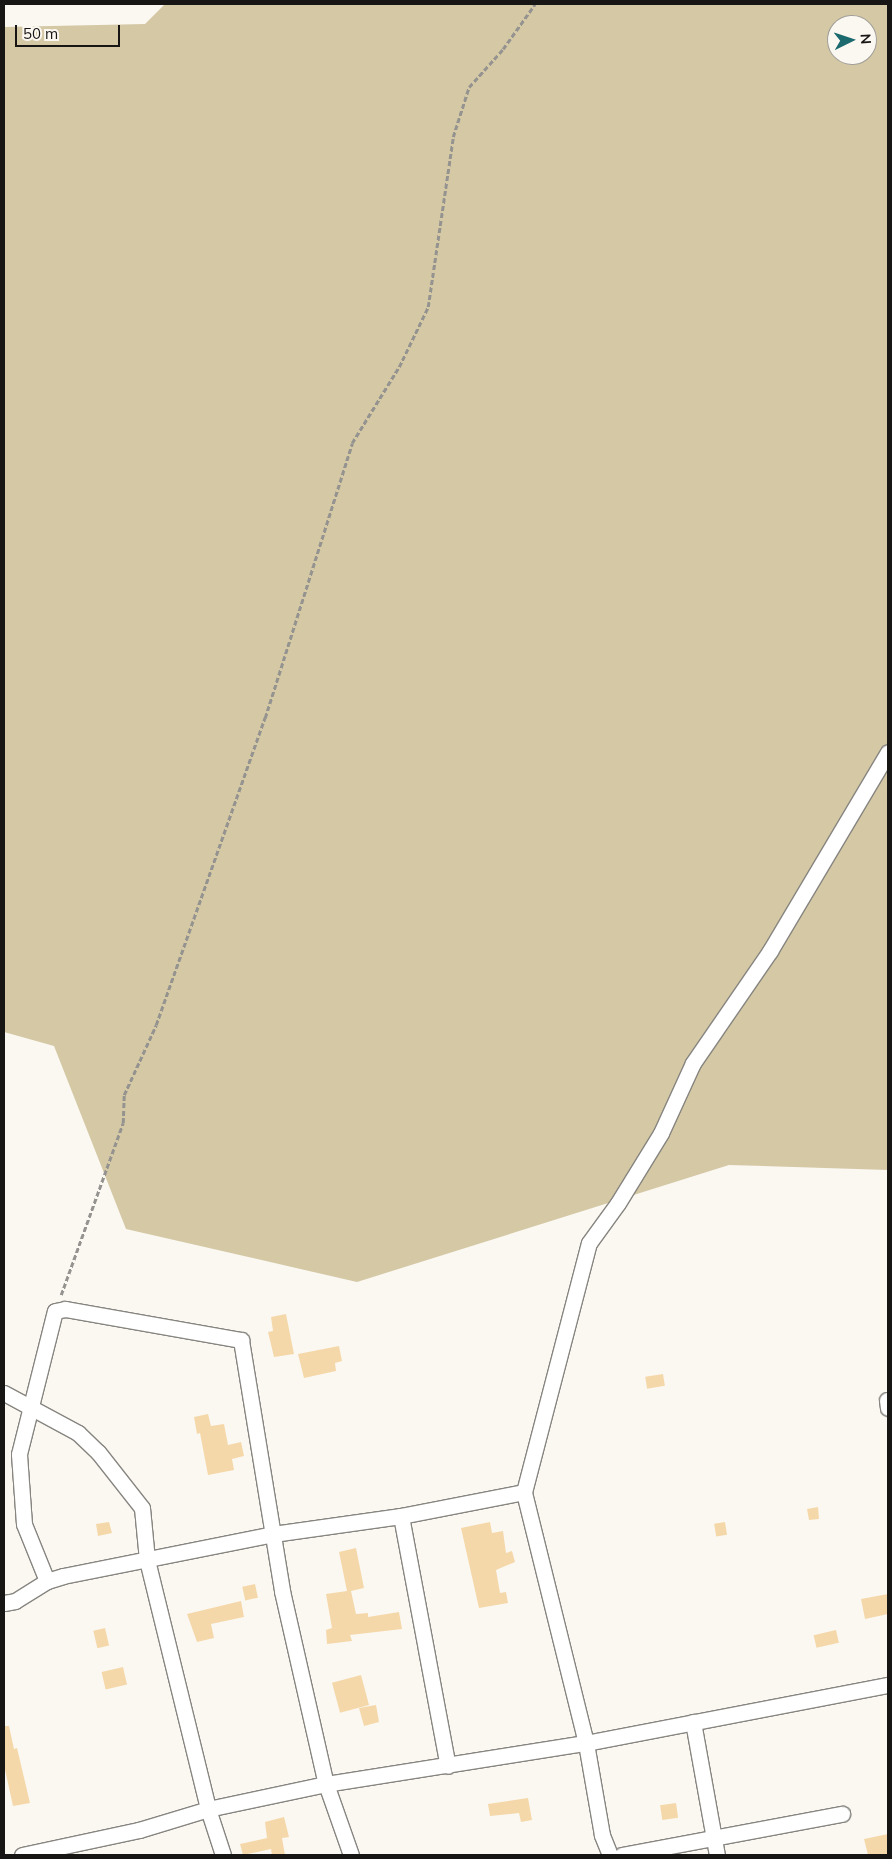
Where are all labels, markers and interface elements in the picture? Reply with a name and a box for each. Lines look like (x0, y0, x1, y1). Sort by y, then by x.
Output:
scale bar (18, 15, 122, 47)
north arrow (827, 15, 877, 65)
text: 50 m (23, 24, 58, 43)
text: N (857, 33, 875, 45)

